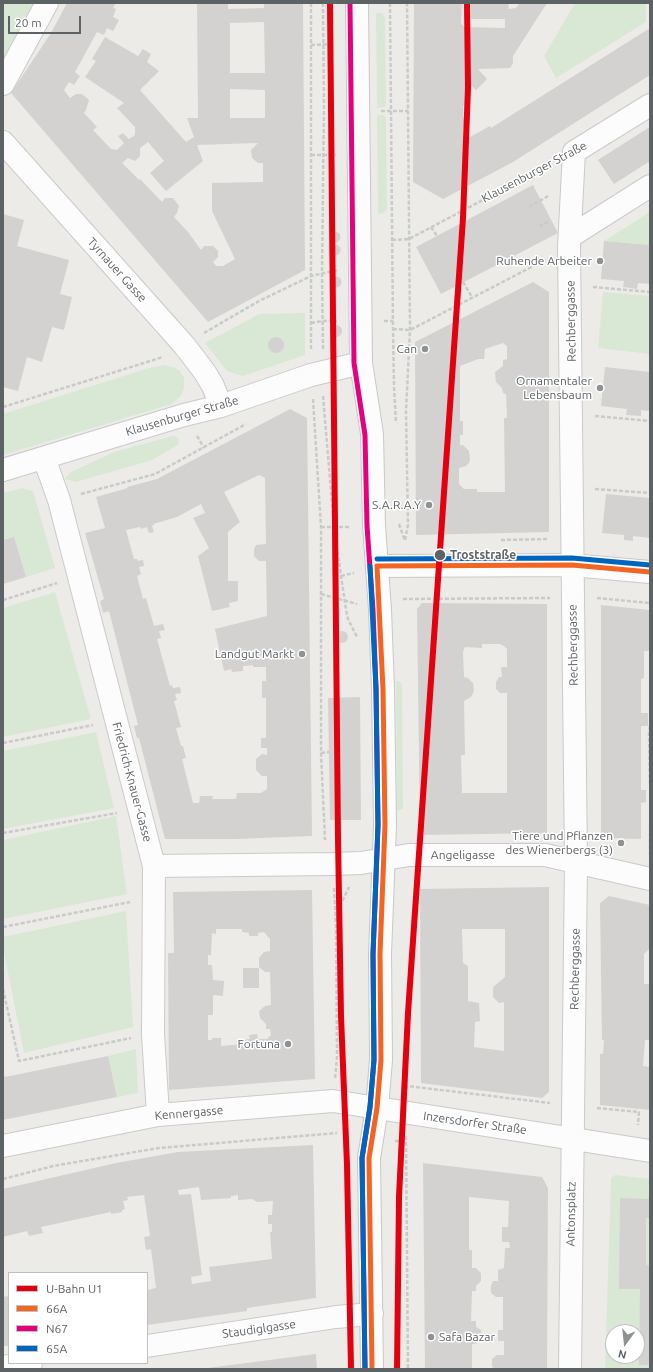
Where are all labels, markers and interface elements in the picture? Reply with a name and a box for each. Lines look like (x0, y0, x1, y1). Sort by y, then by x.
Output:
scale bar (10, 8, 83, 34)
text: 20 m (15, 16, 42, 29)
street label: Klausenburger Straße (479, 138, 589, 206)
street label: Tyrnauer Gasse (84, 235, 150, 305)
place label: Ruhende Arbeiter (496, 254, 592, 268)
marker: Ruhende Arbeiter (595, 256, 605, 266)
street label: Rechberggasse (563, 280, 579, 362)
place label: Can (397, 342, 417, 356)
marker: Can (420, 344, 430, 354)
place label: Ornamentaler Lebensbaum (516, 374, 592, 402)
marker: Ornamentaler Lebensbaum (595, 383, 605, 393)
street label: Klausenburger Straße (124, 393, 240, 439)
place label: S.A.R.A.Y (372, 498, 421, 512)
marker: S.A.R.A.Y (424, 500, 434, 510)
marker: Troststraße (433, 548, 447, 562)
place label: Troststraße (450, 548, 516, 562)
street label: Rechberggasse (565, 604, 581, 686)
place label: Landgut Markt (215, 647, 294, 661)
marker: Landgut Markt (297, 649, 307, 659)
street label: Friedrich-Knauer-Gasse (109, 721, 155, 843)
place label: Tiere und Pflanzen des Wienerbergs (3) (505, 829, 613, 857)
marker: Tiere und Pflanzen des Wienerbergs (3) (616, 838, 626, 848)
street label: Angeligasse (431, 848, 495, 862)
street label: Rechberggasse (567, 928, 583, 1010)
place label: Fortuna (238, 1037, 280, 1051)
marker: Fortuna (283, 1039, 293, 1049)
street label: Kennergasse (154, 1103, 224, 1123)
street label: Inzersdorfer Straße (422, 1109, 528, 1137)
street label: Antonsplatz (563, 1181, 579, 1247)
legend (8, 1272, 148, 1364)
text: U-Bahn U1 (46, 1282, 103, 1295)
text: 66A (46, 1302, 67, 1315)
street label: Staudiglgasse (221, 1317, 297, 1341)
text: N67 (46, 1322, 68, 1335)
north arrow (605, 1324, 645, 1364)
place label: Safa Bazar (439, 1330, 495, 1344)
marker: Safa Bazar (426, 1332, 436, 1342)
text: 65A (46, 1342, 67, 1355)
text: N (617, 1348, 628, 1361)

